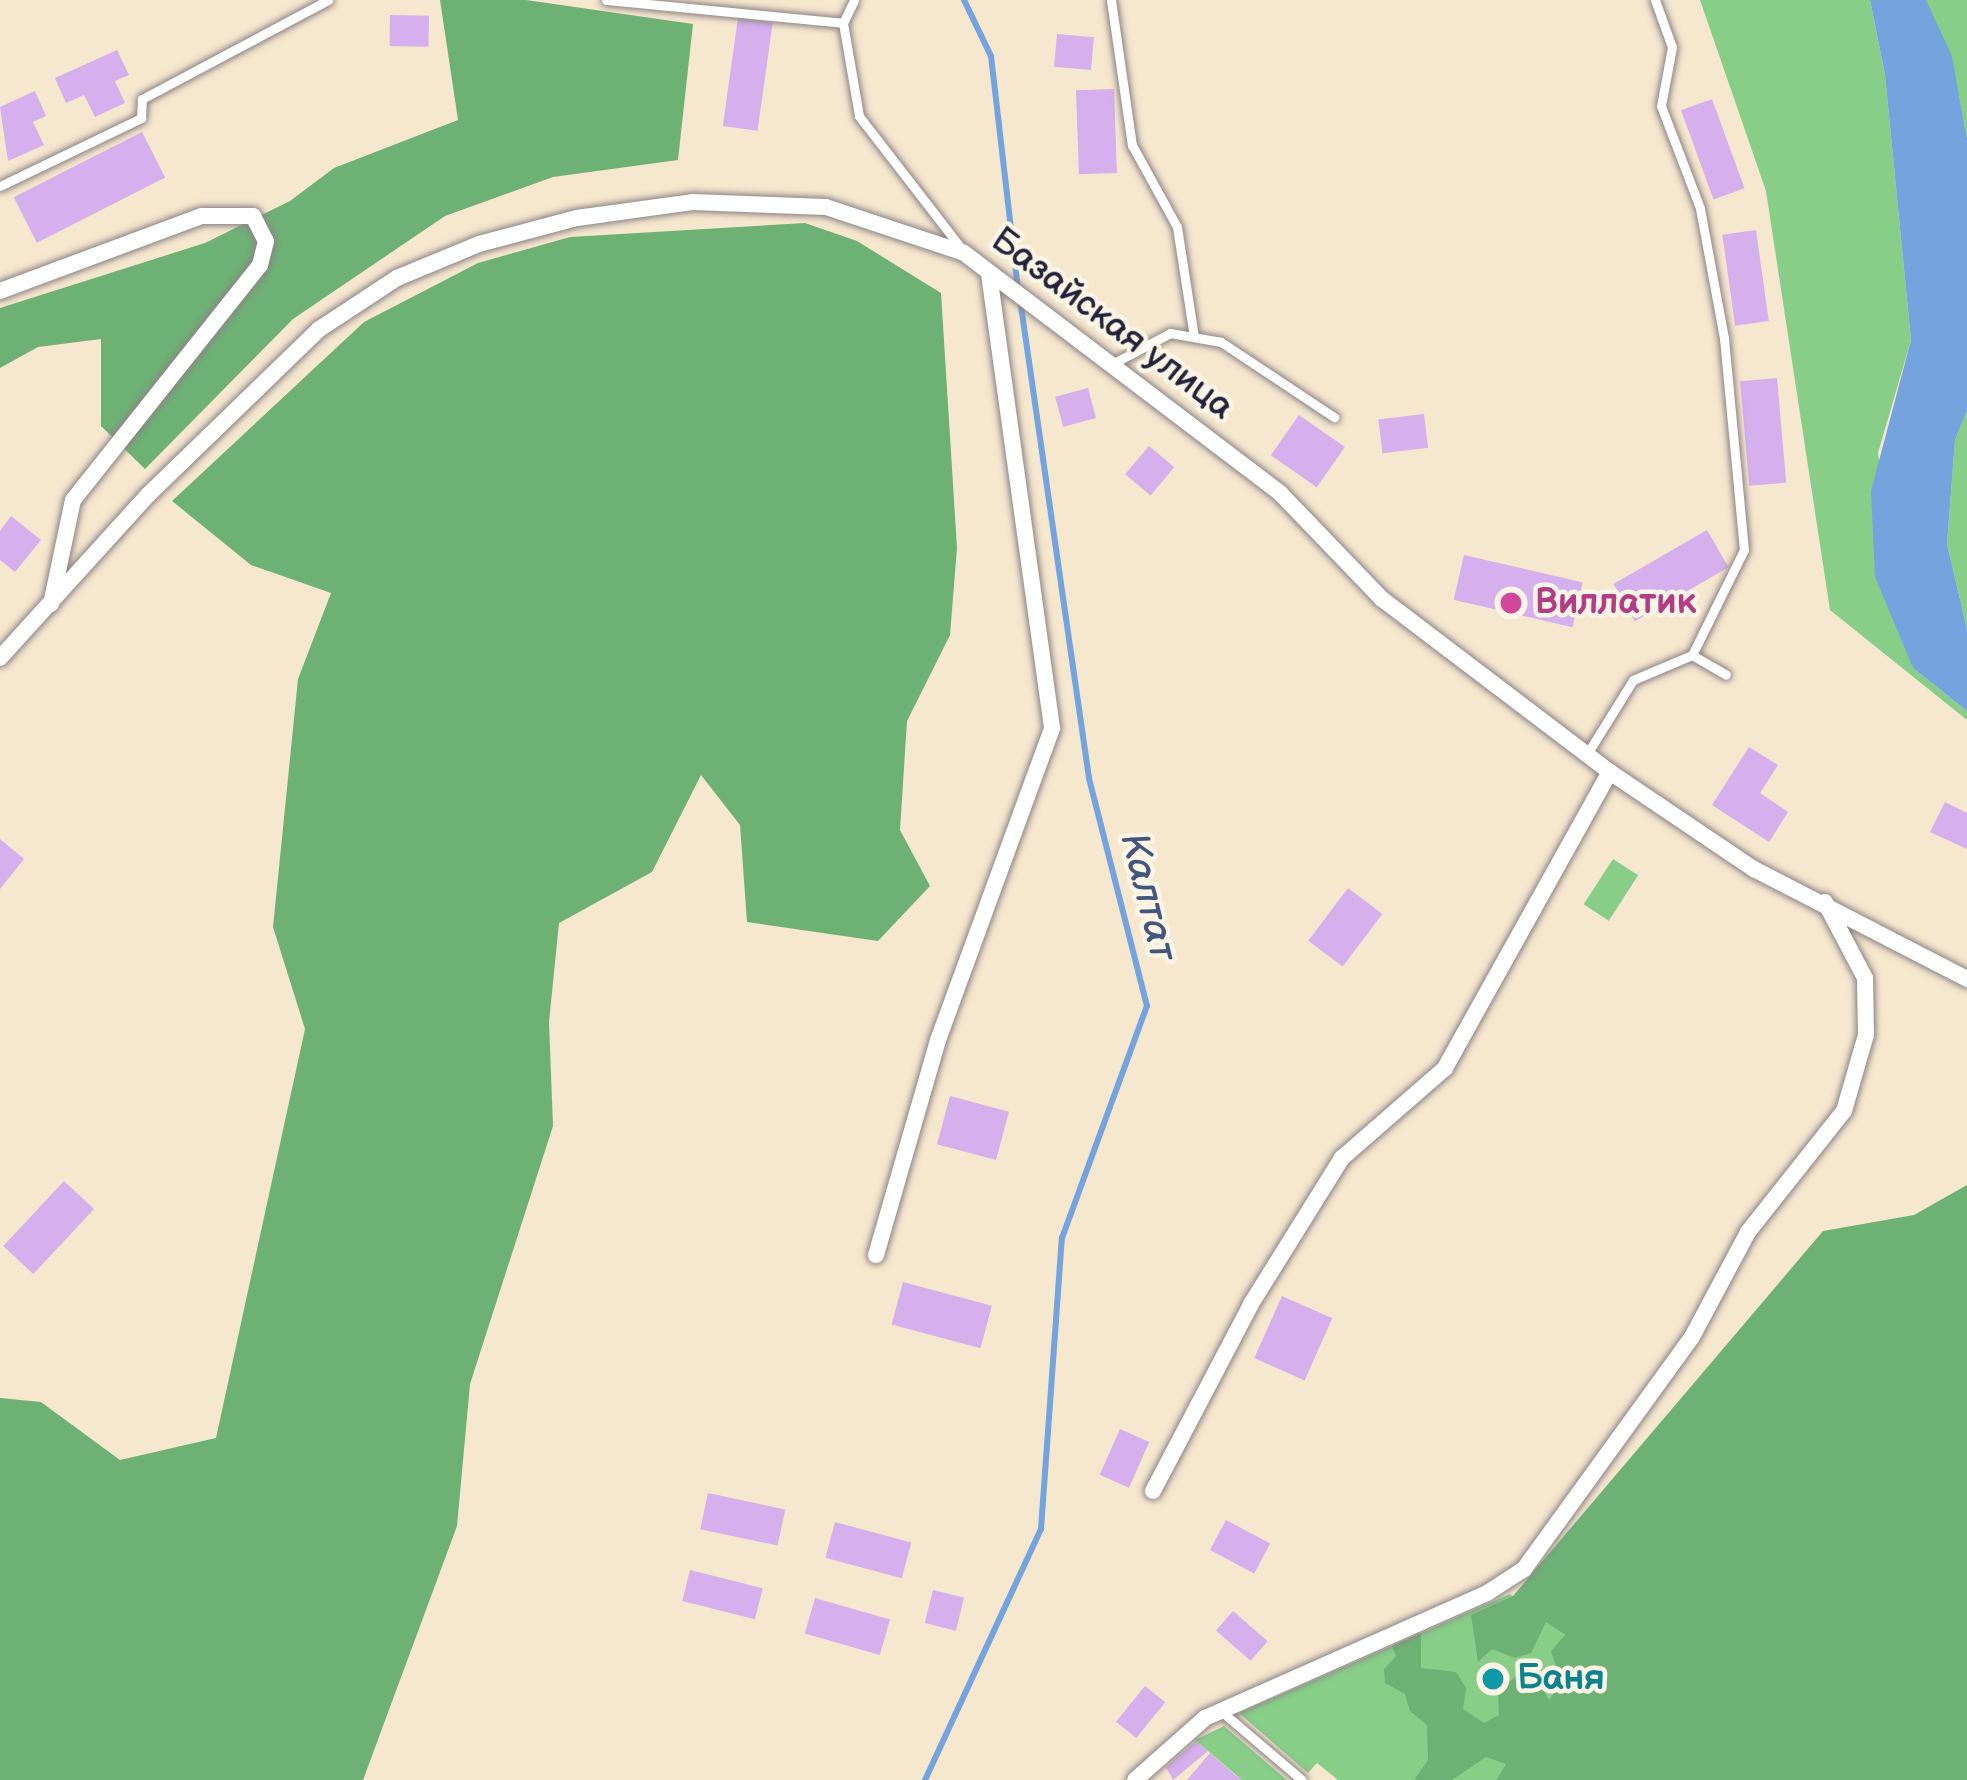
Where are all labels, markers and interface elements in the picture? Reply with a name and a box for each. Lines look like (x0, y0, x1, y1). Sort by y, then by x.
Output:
street label: Базайская улица (982, 219, 1242, 429)
place label: Виллатик (1535, 581, 1696, 625)
marker: Виллатик (1498, 590, 1524, 616)
water label: Калтат (1109, 828, 1185, 966)
place label: Баня (1517, 1657, 1605, 1701)
marker: Баня (1480, 1666, 1506, 1692)

